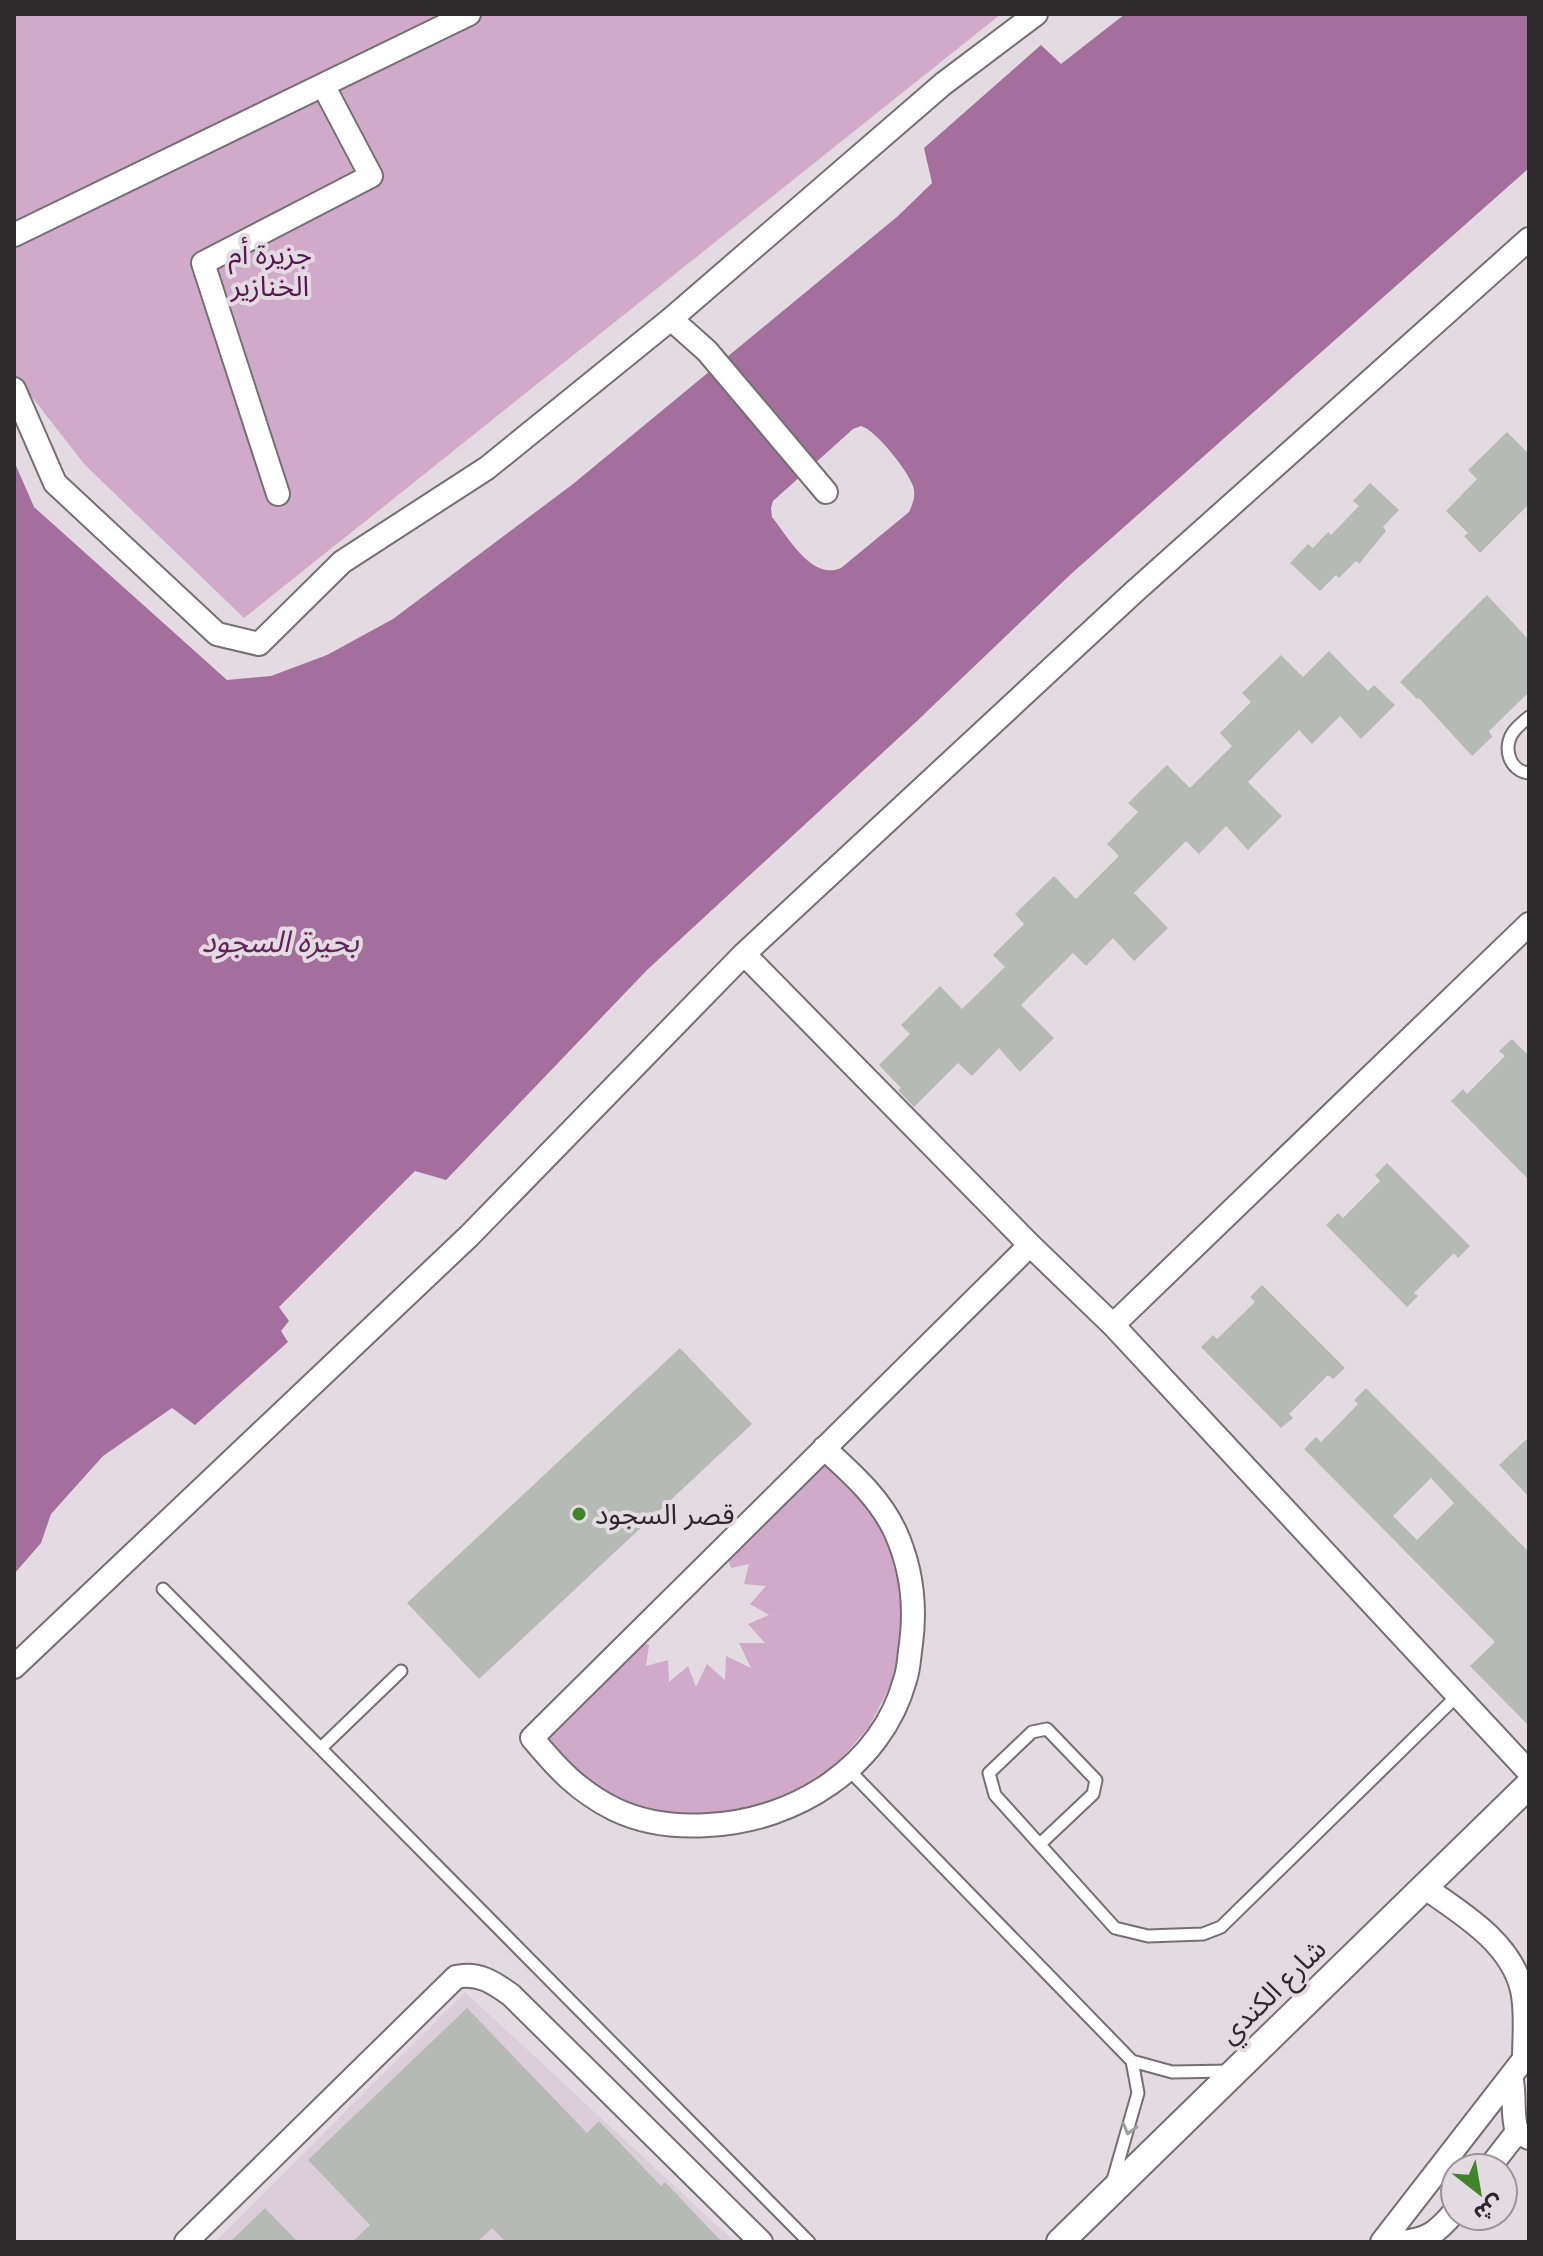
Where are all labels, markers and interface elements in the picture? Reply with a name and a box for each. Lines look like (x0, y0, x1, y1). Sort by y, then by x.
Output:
park label: جزيرة أم الخنازير (228, 236, 312, 306)
water label: بحيرة السجود (202, 922, 359, 963)
place label: قصر السجود (595, 1496, 735, 1534)
marker: قصر السجود (570, 1505, 588, 1523)
street label: شارع الكندي (1211, 1931, 1336, 2054)
one-way arrow (1121, 2121, 1138, 2135)
north arrow (1439, 2152, 1519, 2232)
text: ش (1468, 2188, 1509, 2229)

